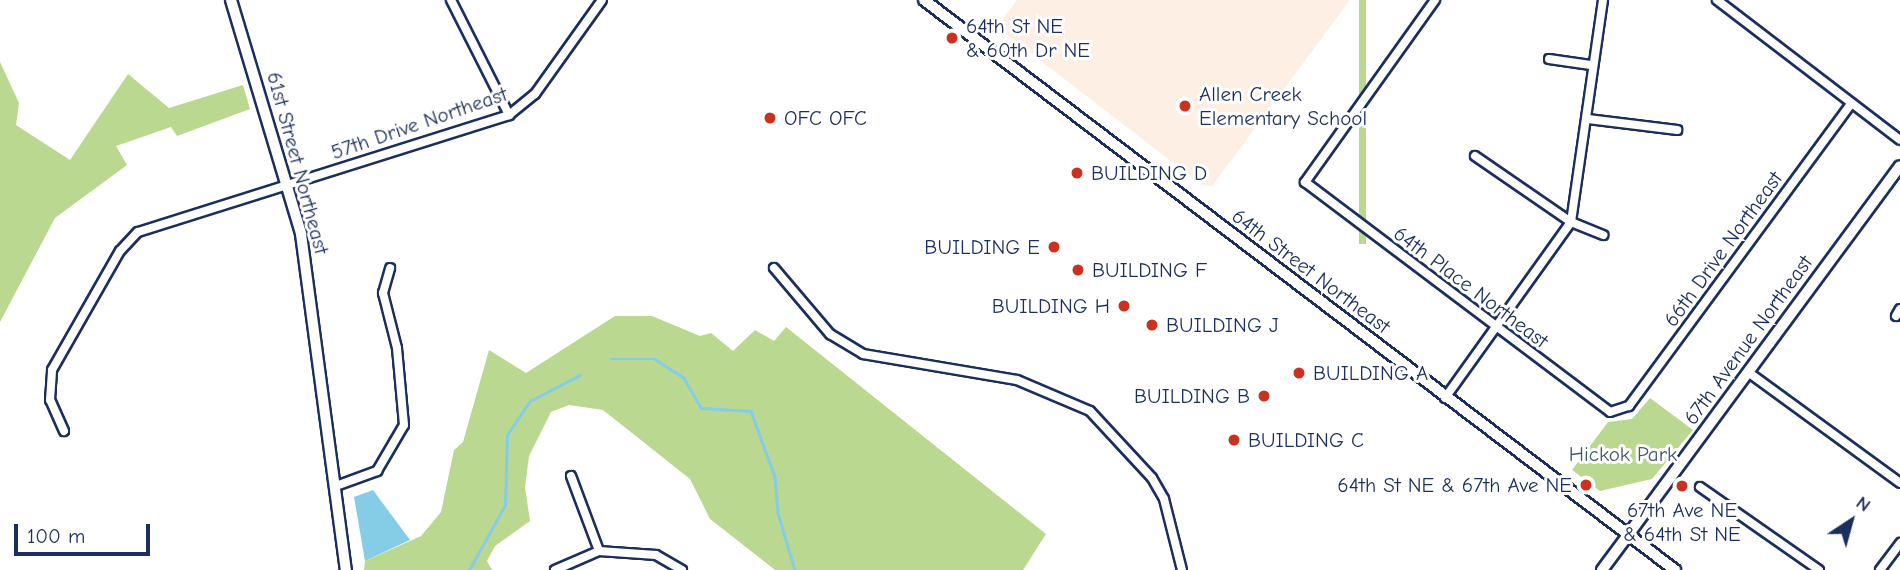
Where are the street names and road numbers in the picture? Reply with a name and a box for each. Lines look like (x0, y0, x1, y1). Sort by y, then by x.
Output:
street label: 61st Street Northeast (262, 69, 334, 257)
street label: 57th Drive Northeast (328, 81, 510, 165)
street label: 66th Drive Northeast (1658, 166, 1788, 332)
street label: 64th Street Northeast (1227, 203, 1395, 339)
street label: 64th Place Northeast (1389, 221, 1553, 353)
street label: 67th Avenue Northeast (1678, 250, 1818, 430)

